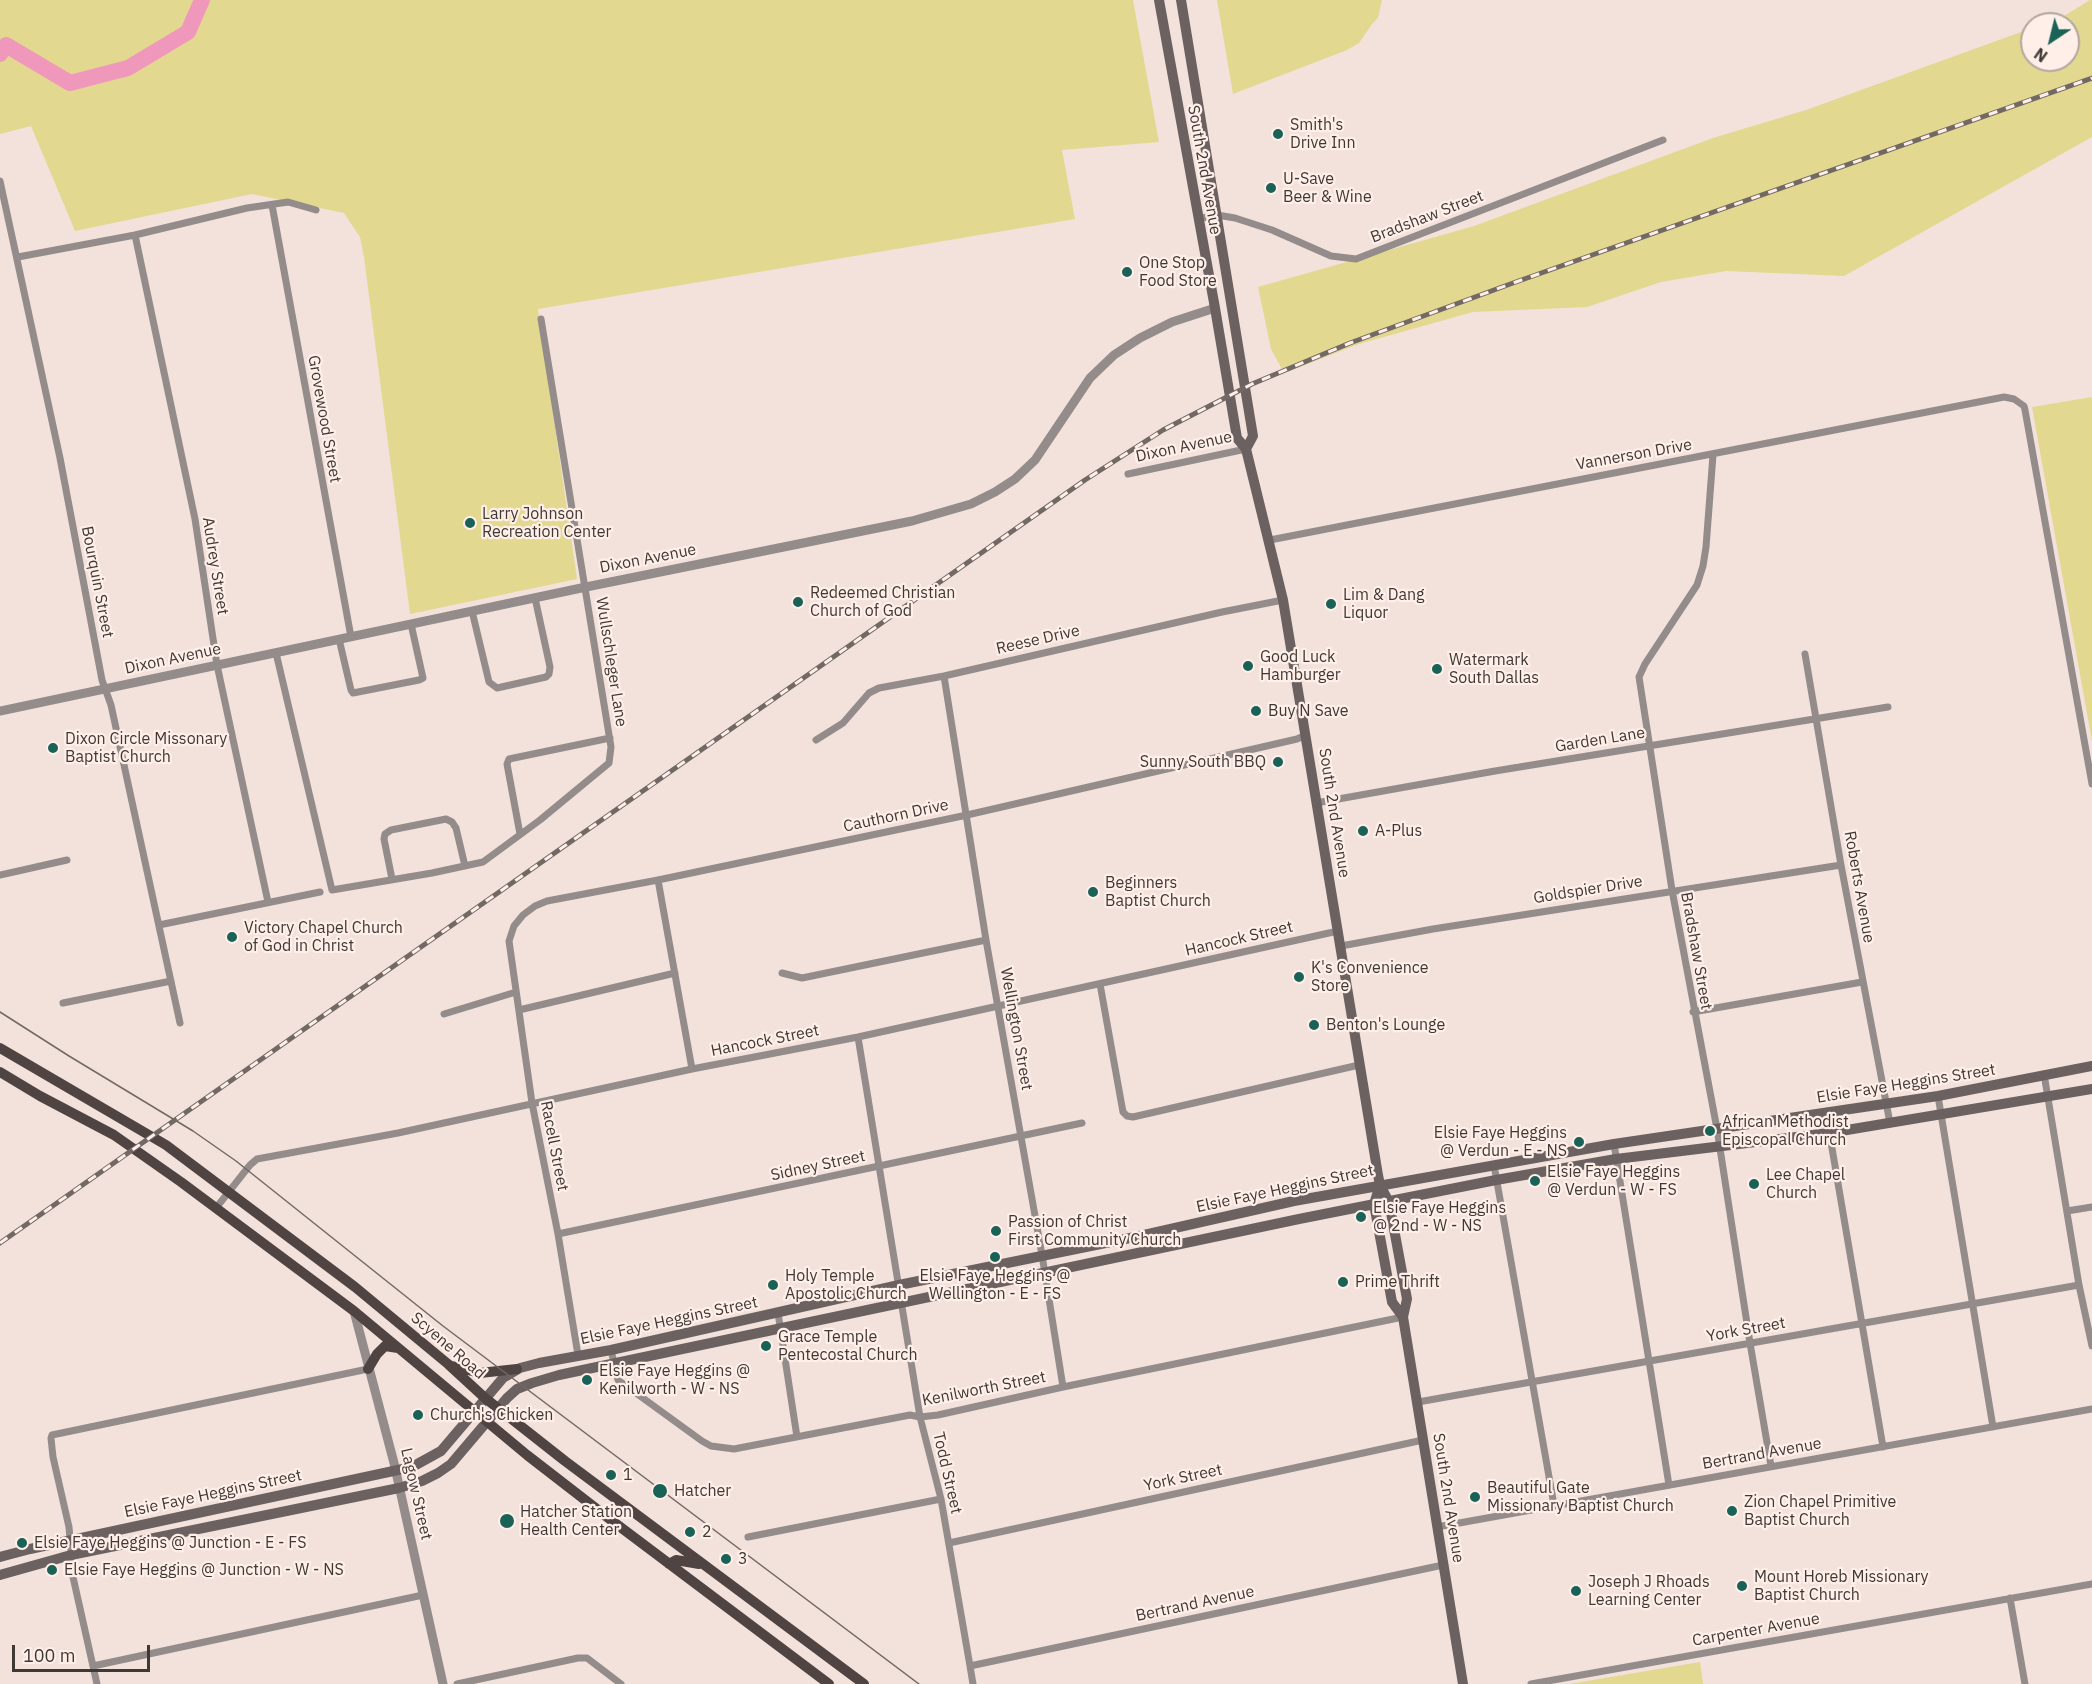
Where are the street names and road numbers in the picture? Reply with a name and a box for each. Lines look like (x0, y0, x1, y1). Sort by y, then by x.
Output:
street label: South 2nd Avenue (1183, 104, 1225, 236)
street label: Bradshaw Street (1368, 187, 1486, 247)
street label: Grovewood Street (303, 354, 345, 484)
street label: Dixon Avenue (1134, 427, 1234, 467)
street label: Vannerson Drive (1575, 435, 1693, 475)
street label: Audrey Street (198, 516, 232, 616)
street label: Bourquin Street (77, 525, 117, 639)
street label: Dixon Avenue (598, 540, 698, 578)
street label: Wullschleger Lane (591, 596, 631, 728)
street label: Reese Drive (994, 621, 1082, 659)
street label: Dixon Avenue (123, 639, 223, 679)
street label: Garden Lane (1554, 723, 1646, 757)
street label: South 2nd Avenue (1314, 747, 1354, 879)
street label: Cauthorn Drive (842, 795, 950, 837)
street label: Roberts Avenue (1840, 829, 1878, 945)
street label: Goldspier Drive (1532, 872, 1644, 908)
street label: Bradshaw Street (1676, 891, 1716, 1011)
street label: Hancock Street (1183, 917, 1295, 961)
street label: Wellington Street (996, 966, 1036, 1092)
street label: Hancock Street (709, 1021, 821, 1061)
street label: Elsie Faye Heggins Street (1815, 1060, 1997, 1108)
street label: Racell Street (536, 1099, 572, 1193)
street label: Sidney Street (769, 1147, 867, 1185)
street label: Elsie Faye Heggins Street (1195, 1161, 1375, 1217)
street label: Elsie Faye Heggins Street (579, 1293, 759, 1349)
street label: Scyene Road (407, 1308, 489, 1384)
street label: York Street (1705, 1314, 1787, 1346)
street label: Kenilworth Street (921, 1368, 1047, 1410)
street label: Todd Street (928, 1430, 966, 1516)
street label: South 2nd Avenue (1428, 1432, 1468, 1564)
street label: Bertrand Avenue (1701, 1434, 1823, 1474)
street label: Lagow Street (396, 1446, 436, 1542)
street label: York Street (1142, 1460, 1224, 1496)
street label: Elsie Faye Heggins Street (123, 1466, 303, 1522)
street label: Bertrand Avenue (1134, 1582, 1256, 1626)
street label: Carpenter Avenue (1691, 1609, 1821, 1651)

